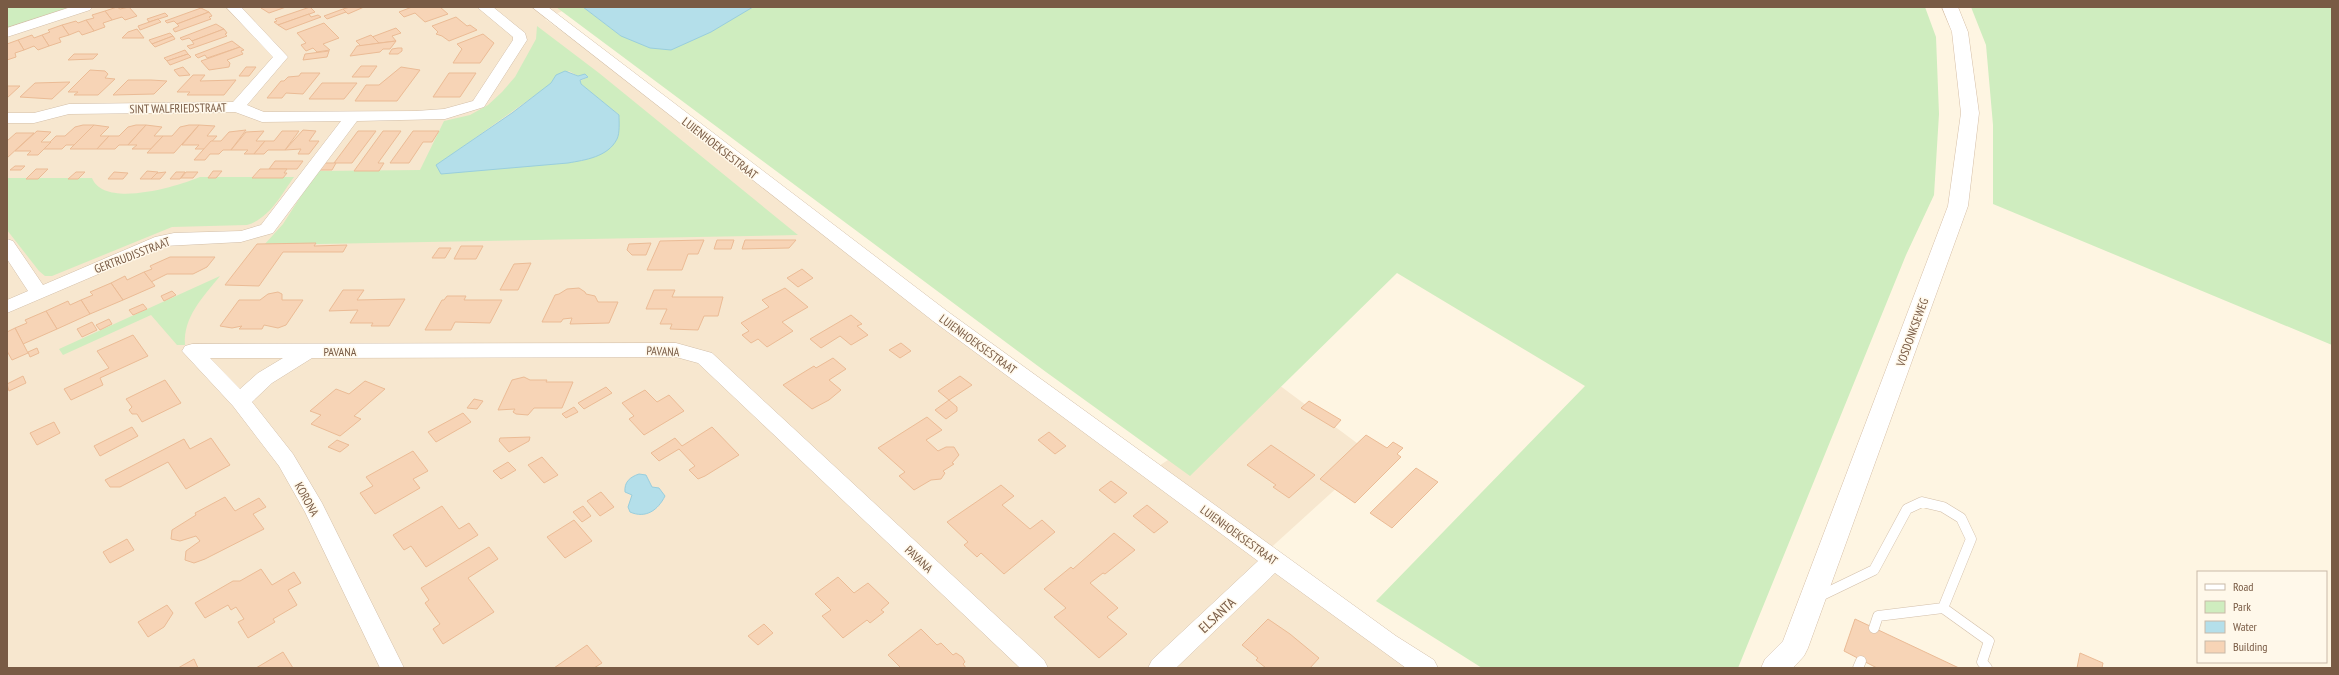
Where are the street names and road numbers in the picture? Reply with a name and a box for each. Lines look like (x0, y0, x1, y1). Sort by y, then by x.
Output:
street label: SINT WALFRIEDSTRAAT (129, 100, 227, 116)
street label: LUIENHOEKSESTRAAT (679, 114, 761, 183)
street label: GERTRUDISSTRAAT (92, 233, 173, 276)
street label: VOSDONKSEWEG (1892, 296, 1931, 369)
street label: LUIENHOEKSESTRAAT (936, 311, 1020, 377)
street label: PAVANA (646, 343, 680, 359)
street label: PAVANA (324, 344, 357, 359)
street label: KORONA (292, 479, 323, 519)
street label: LUIENHOEKSESTRAAT (1197, 502, 1281, 568)
street label: PAVANA (902, 542, 936, 576)
street label: ELSANTA (1195, 593, 1240, 637)

